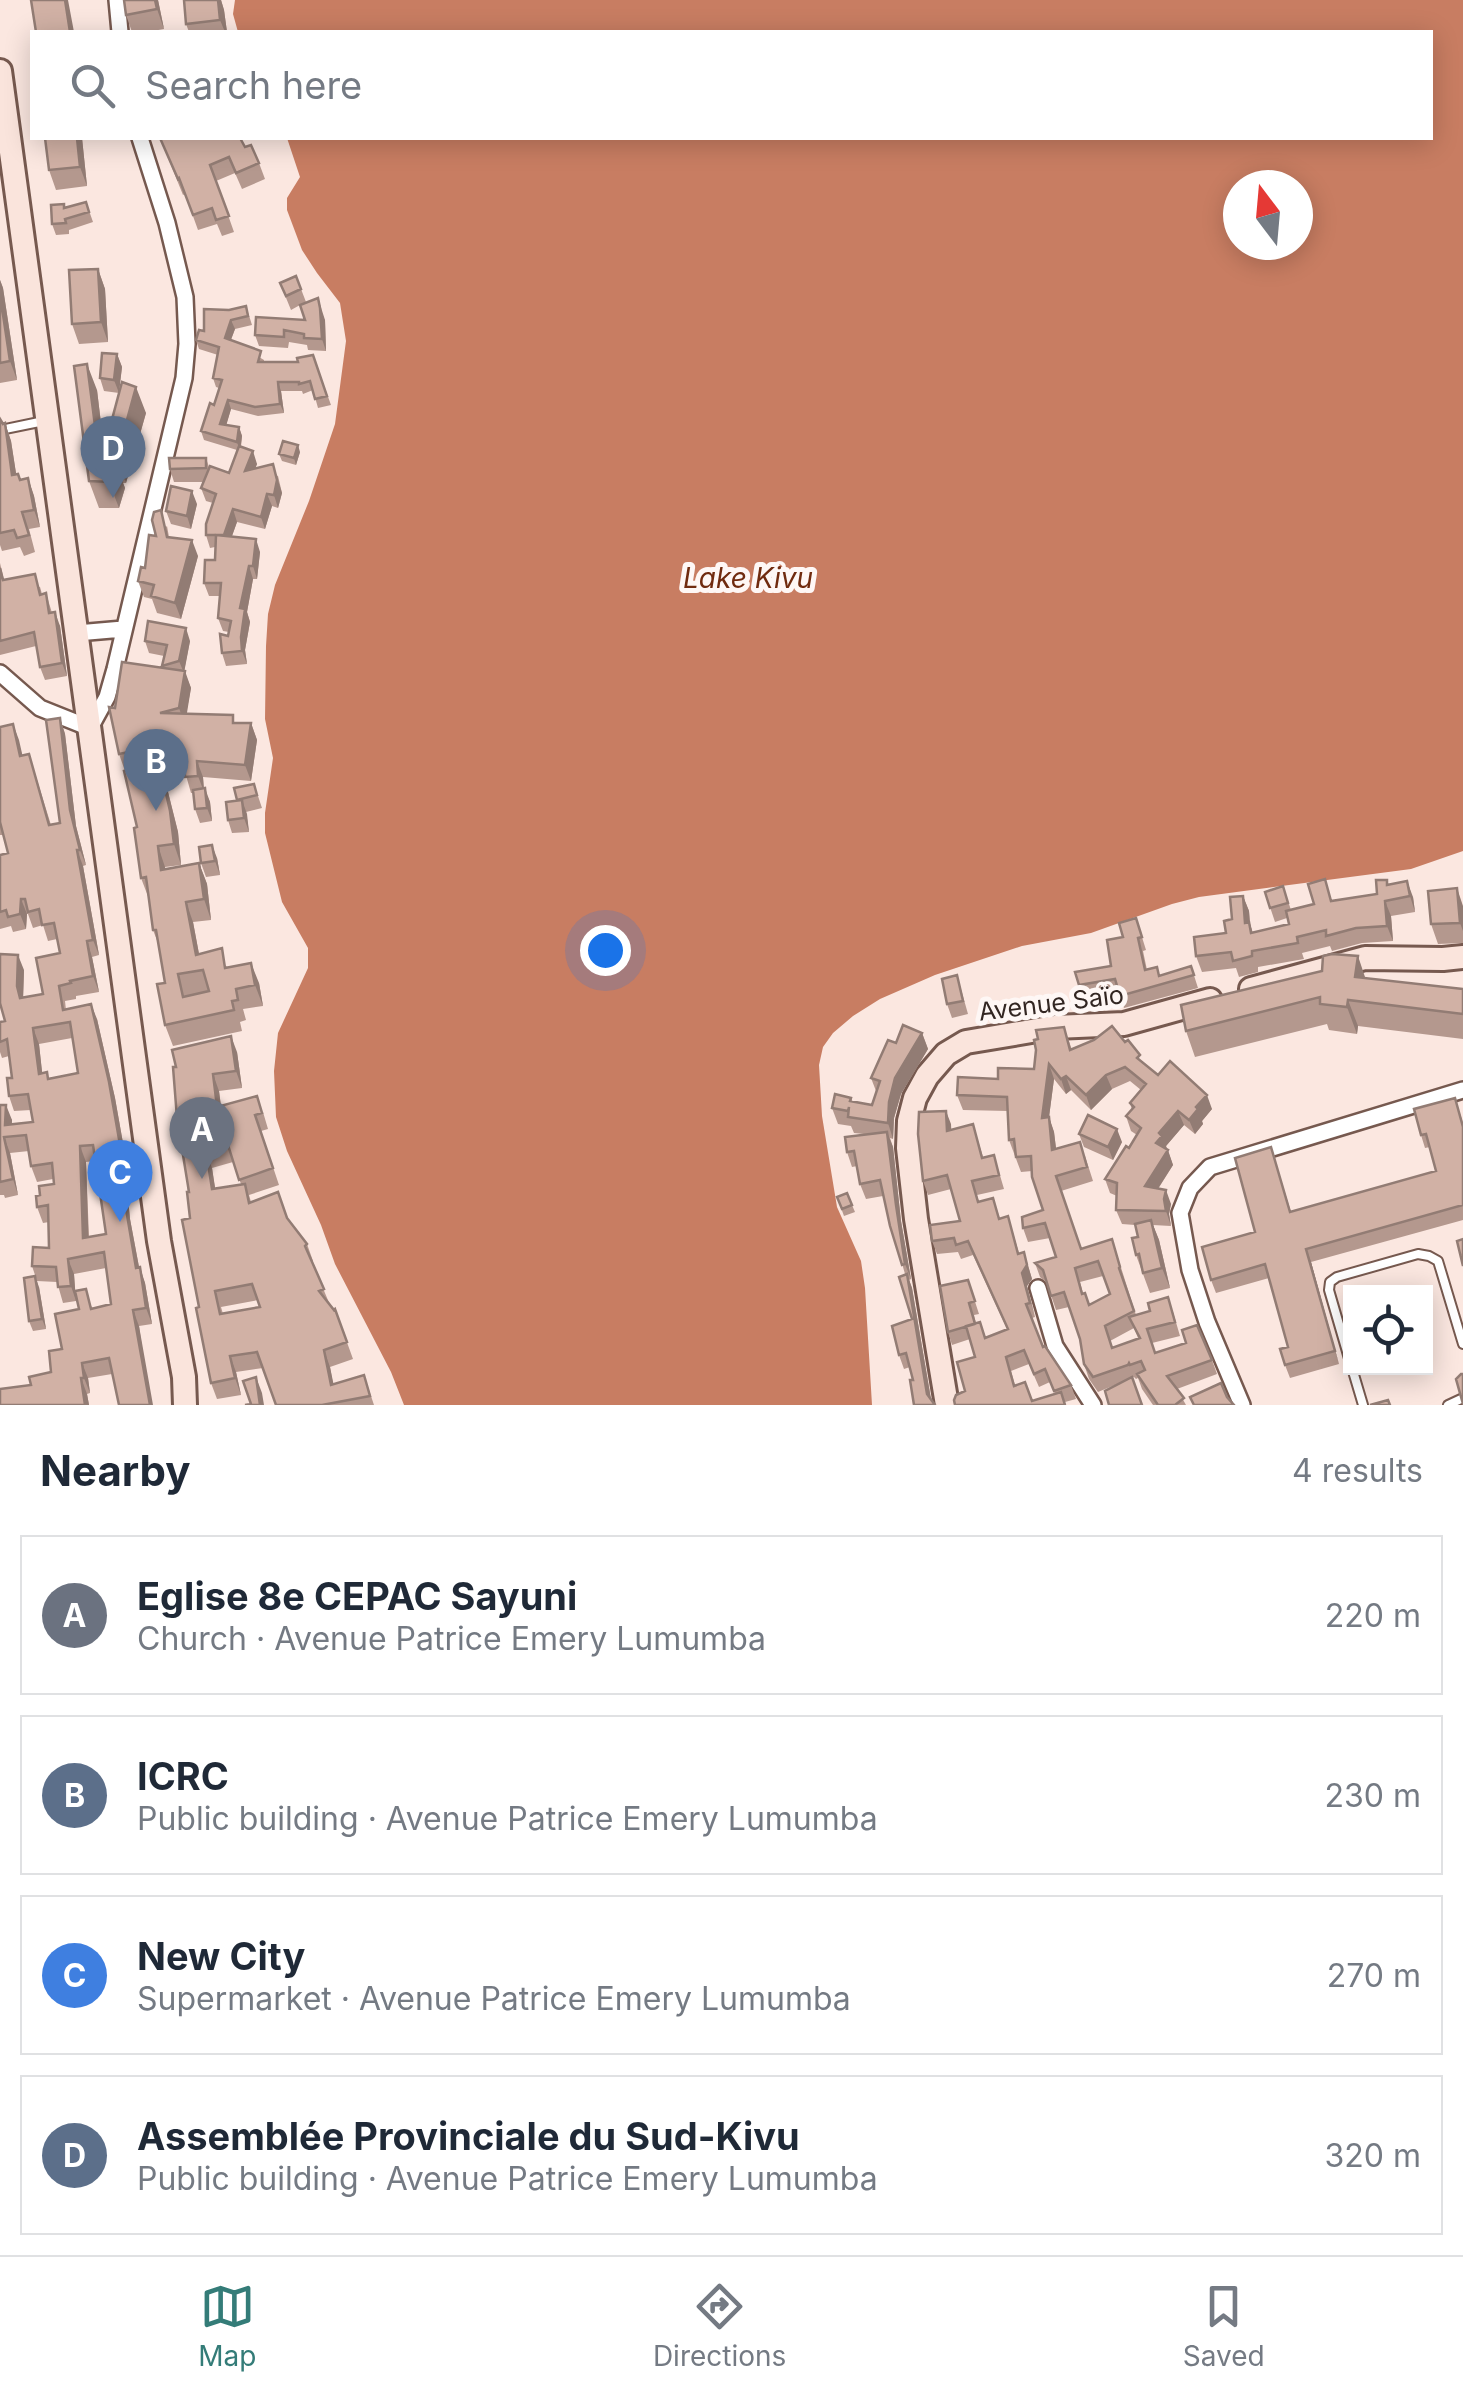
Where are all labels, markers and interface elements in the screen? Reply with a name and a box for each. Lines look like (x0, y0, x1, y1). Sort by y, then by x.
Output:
search box (30, 30, 1433, 140)
icon: search (65, 58, 120, 113)
text: Search here (145, 62, 362, 108)
north arrow (1223, 170, 1313, 260)
pin: D (80, 416, 146, 498)
water label: Lake Kivu (683, 561, 813, 595)
pin: B (124, 728, 188, 811)
your location (580, 925, 631, 976)
street label: Avenue Saïo (977, 979, 1125, 1027)
pin: A (170, 1096, 234, 1179)
pin: C (88, 1140, 152, 1222)
map controls (1343, 1285, 1433, 1375)
button: locate (1343, 1285, 1433, 1375)
text: Nearby (40, 1445, 191, 1496)
text: 4 results (1292, 1451, 1423, 1490)
text: Eglise 8e CEPAC Sayuni (137, 1573, 577, 1619)
text: A (63, 1596, 86, 1635)
text: 220 m (1325, 1596, 1421, 1635)
text: Church · Avenue Patrice Emery Lumumba (137, 1619, 766, 1658)
text: ICRC (137, 1753, 229, 1799)
text: B (64, 1776, 85, 1815)
text: 230 m (1325, 1776, 1421, 1815)
text: Public building · Avenue Patrice Emery Lumumba (137, 1799, 878, 1838)
text: New City (137, 1933, 305, 1979)
text: C (63, 1956, 86, 1995)
text: 270 m (1327, 1956, 1421, 1995)
text: Supermarket · Avenue Patrice Emery Lumumba (137, 1979, 851, 2018)
text: Assemblée Provinciale du Sud-Kivu (137, 2113, 800, 2159)
text: D (63, 2136, 86, 2175)
text: 320 m (1325, 2136, 1421, 2175)
text: Public building · Avenue Patrice Emery Lumumba (137, 2159, 878, 2198)
tab: Map (198, 2279, 256, 2373)
tab: Directions (653, 2279, 786, 2373)
tab: Saved (1183, 2279, 1265, 2373)

